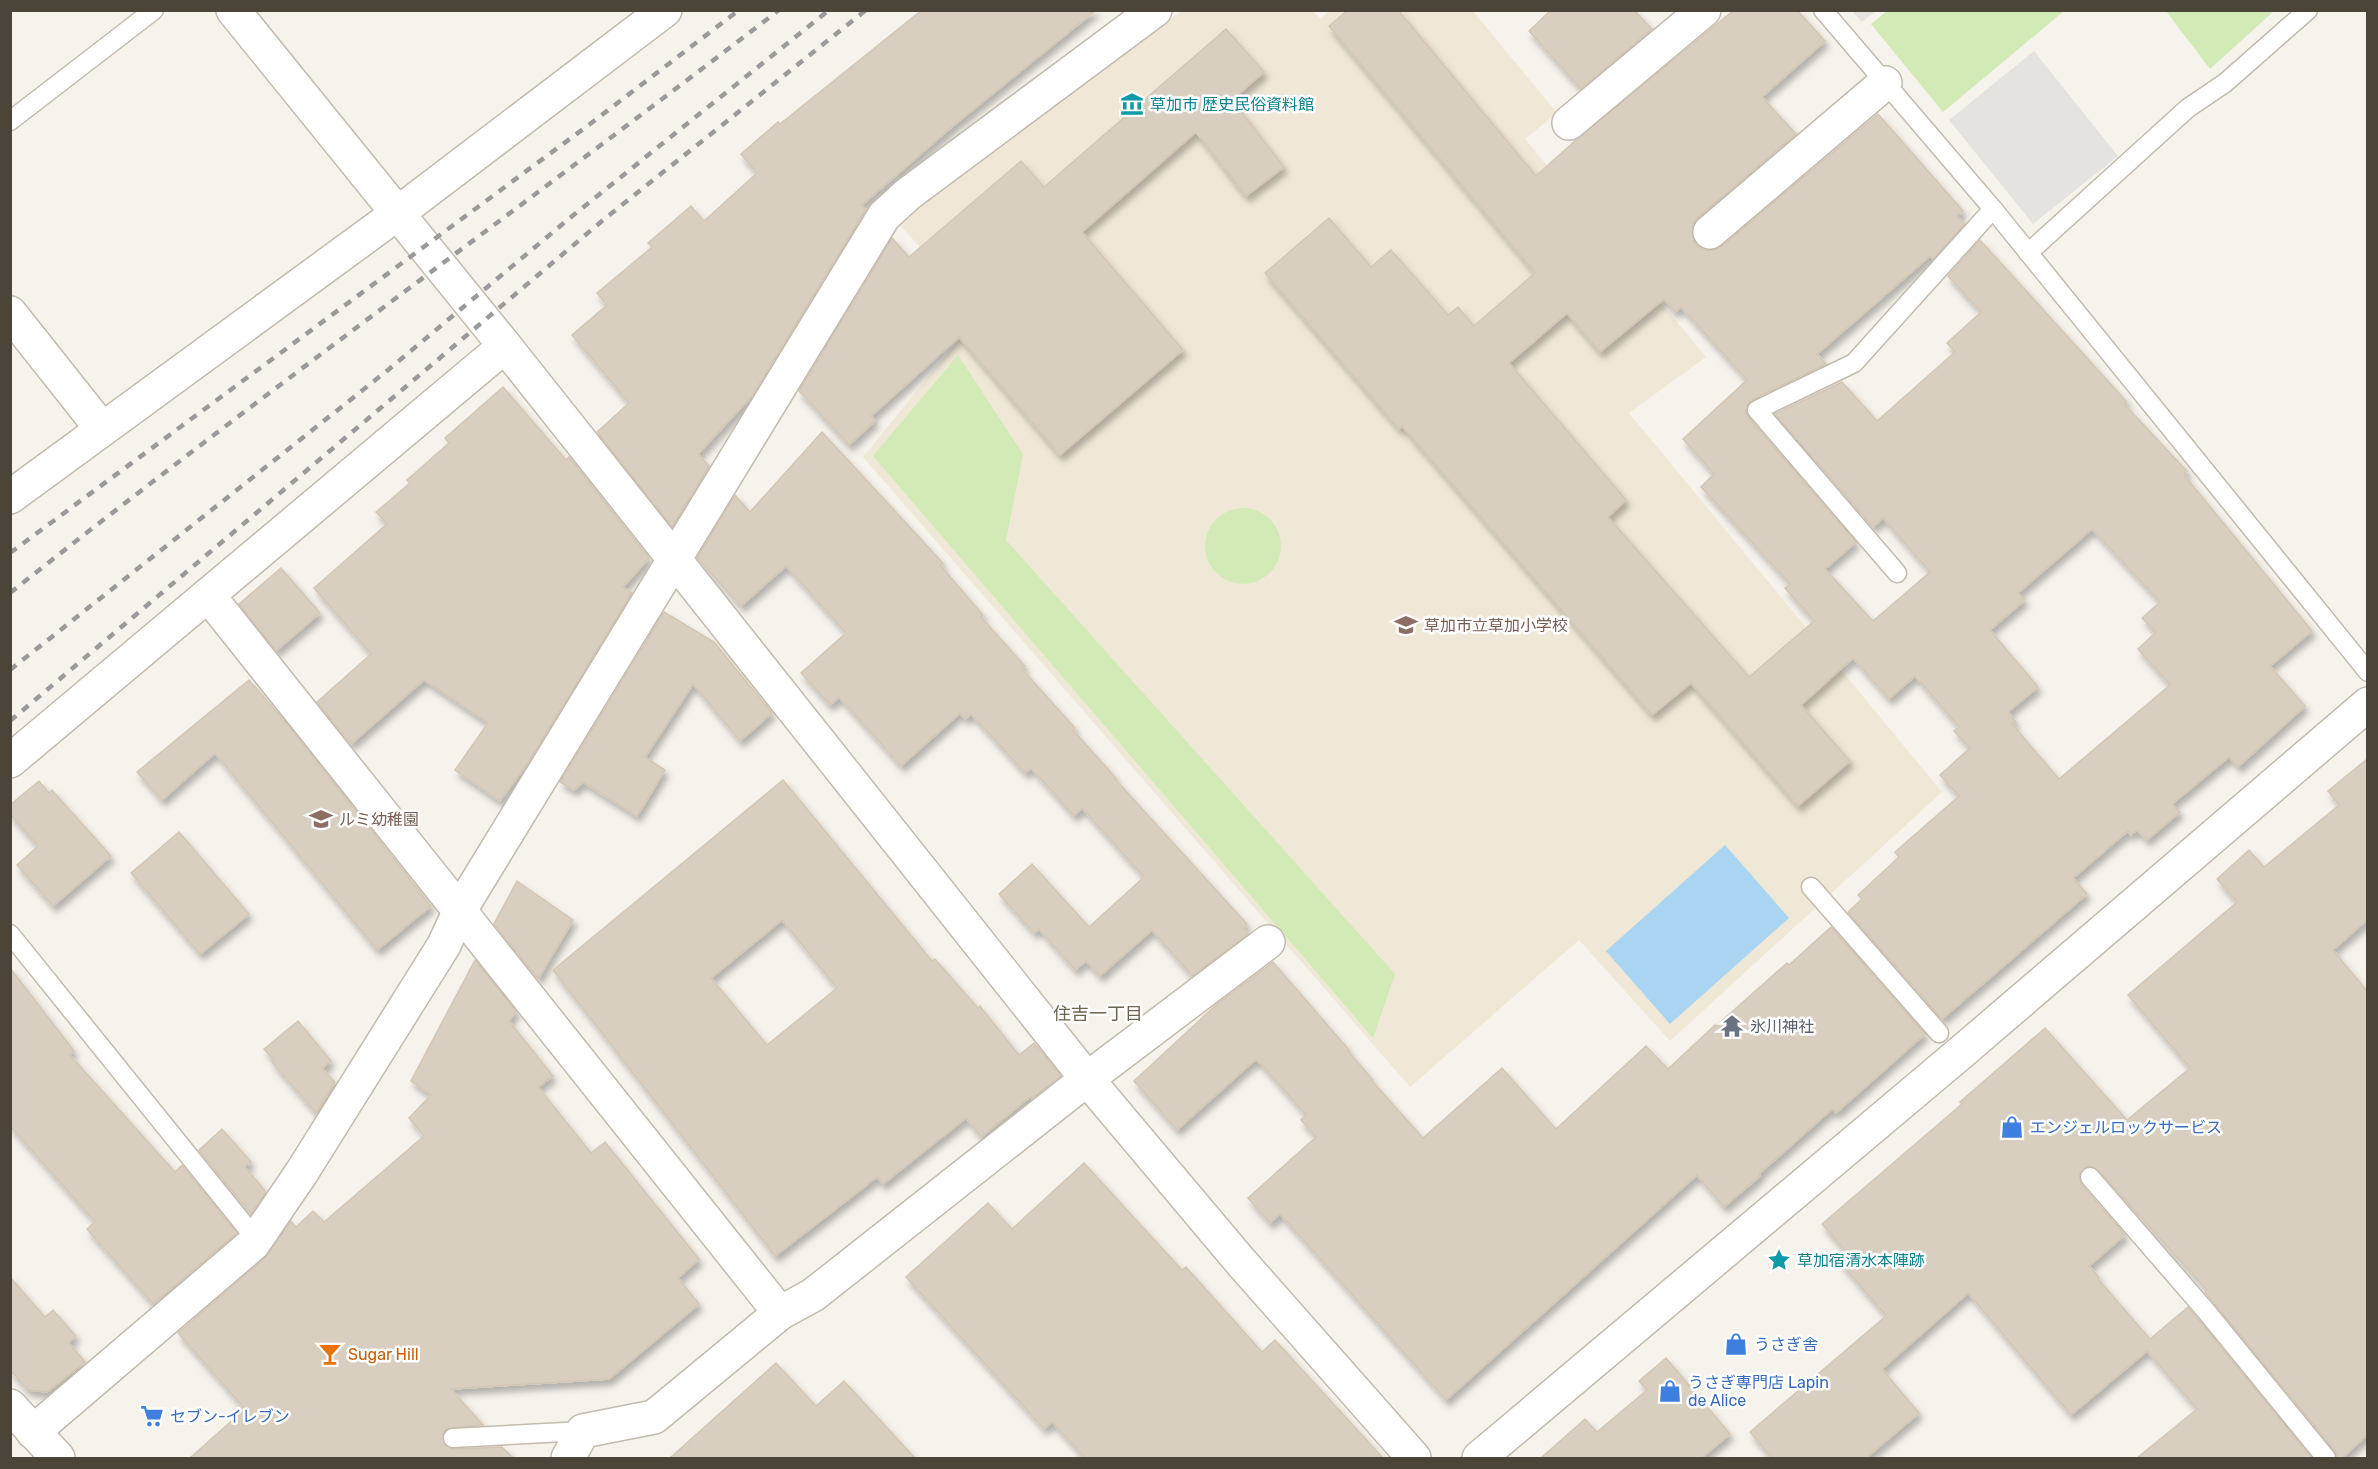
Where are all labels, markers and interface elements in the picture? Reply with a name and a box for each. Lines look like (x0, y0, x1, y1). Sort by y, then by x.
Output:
museum icon: 草加市 歴史民俗資料館 (1119, 91, 1145, 117)
place label: 草加市 歴史民俗資料館 (1150, 95, 1314, 114)
school or university icon: 草加市立草加小学校 (1393, 612, 1419, 638)
place label: 草加市立草加小学校 (1424, 616, 1568, 635)
school or university icon: ルミ幼稚園 (308, 806, 334, 832)
place label: ルミ幼稚園 (339, 810, 419, 829)
district label: 住吉一丁目 (1053, 1003, 1143, 1025)
temple icon: 氷川神社 (1719, 1013, 1745, 1039)
place label: 氷川神社 (1750, 1017, 1814, 1036)
shop icon: エンジェルロックサービス (1999, 1114, 2025, 1140)
place label: エンジェルロックサービス (2030, 1118, 2222, 1137)
place icon: 草加宿清水本陣跡 (1766, 1247, 1792, 1273)
place label: 草加宿清水本陣跡 (1797, 1251, 1925, 1270)
shop icon: うさぎ舎 (1723, 1331, 1749, 1357)
place label: うさぎ舎 (1754, 1335, 1818, 1354)
bar icon: Sugar Hill (317, 1341, 343, 1367)
place label: Sugar Hill (348, 1345, 419, 1364)
place label: うさぎ専門店 Lapin de Alice (1688, 1373, 1829, 1410)
shop icon: うさぎ専門店 Lapin de Alice (1657, 1378, 1683, 1404)
supermarket icon: セブン-イレブン (139, 1403, 165, 1429)
place label: セブン-イレブン (170, 1407, 290, 1426)

